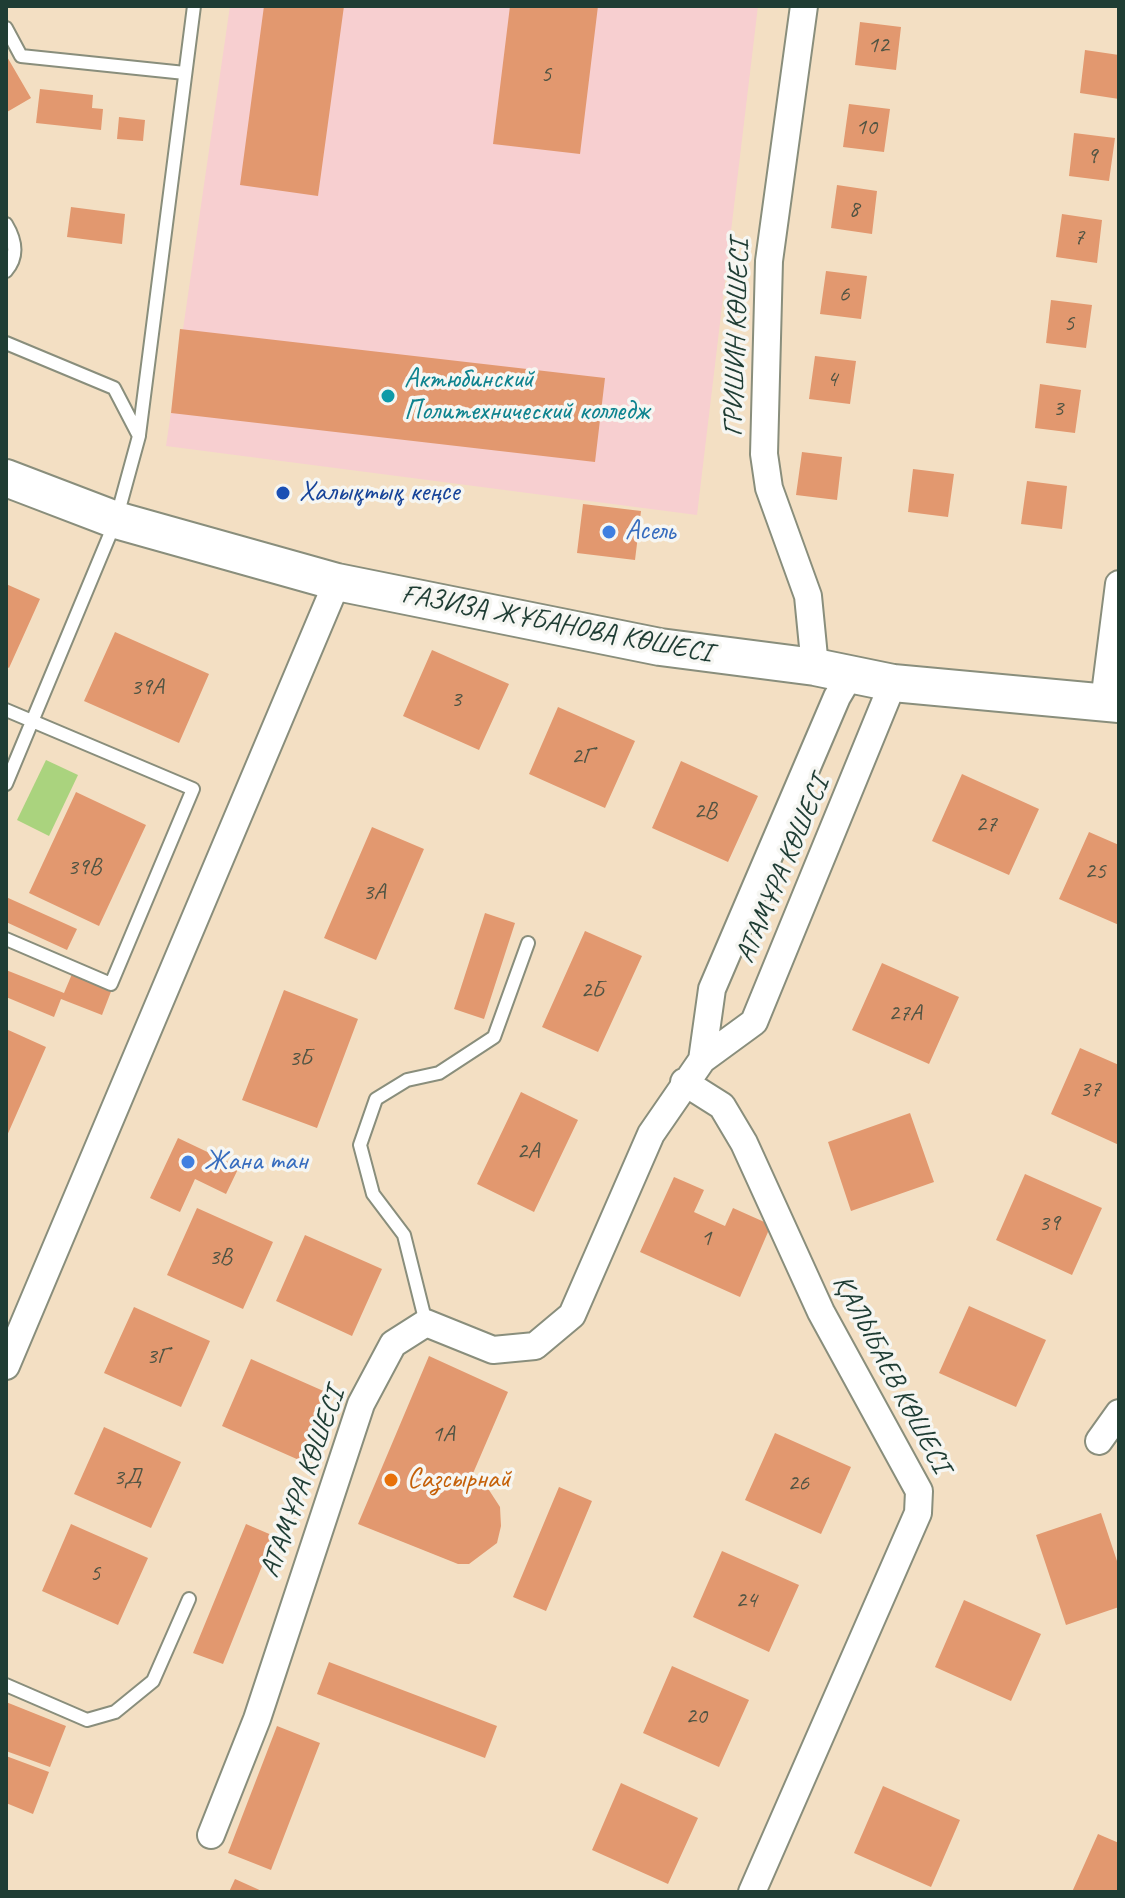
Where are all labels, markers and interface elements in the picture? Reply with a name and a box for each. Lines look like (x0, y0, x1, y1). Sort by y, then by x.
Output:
house number: 12 (867, 32, 889, 60)
house number: 5 (541, 61, 551, 89)
house number: 10 (855, 114, 877, 142)
house number: 9 (1087, 143, 1097, 171)
house number: 8 (849, 196, 859, 224)
house number: 7 (1074, 224, 1084, 252)
street label: ГРИШИН КӨШЕСІ (717, 239, 757, 437)
house number: 6 (839, 281, 849, 309)
house number: 5 (1064, 310, 1074, 338)
place label: Актюбинский Политехнический колледж (404, 363, 649, 429)
house number: 4 (827, 366, 837, 394)
marker: Актюбинский Политехнический колледж (379, 387, 397, 405)
house number: 3 (1053, 395, 1063, 423)
place label: Халықтық кеңсе (299, 476, 459, 510)
marker: Халықтық кеңсе (274, 484, 292, 502)
place label: Асель (625, 515, 675, 549)
marker: Асель (600, 523, 618, 541)
street label: ҒАЗИЗА ЖҰБАНОВА КӨШЕСІ (398, 577, 714, 671)
house number: 39А (130, 674, 164, 702)
house number: 3 (451, 686, 461, 714)
house number: 2Г (571, 743, 593, 771)
street label: АТАМҰРА КӨШЕСІ (729, 772, 837, 968)
house number: 2В (693, 798, 717, 826)
house number: 27 (975, 811, 997, 839)
house number: 39В (67, 854, 101, 882)
house number: 25 (1084, 858, 1106, 886)
house number: 3А (363, 879, 385, 907)
house number: 2Б (580, 977, 604, 1005)
house number: 27А (888, 1000, 922, 1028)
house number: 3Б (288, 1045, 312, 1073)
house number: 37 (1079, 1076, 1101, 1104)
house number: 2А (517, 1138, 539, 1166)
place label: Жана тан (204, 1145, 307, 1179)
marker: Жана тан (179, 1153, 197, 1171)
house number: 39 (1038, 1210, 1060, 1238)
house number: 1 (701, 1225, 711, 1253)
house number: 3В (208, 1244, 232, 1272)
street label: ҚАЛЫБАЕВ КӨШЕСІ (825, 1269, 957, 1479)
house number: 3Г (146, 1343, 168, 1371)
street label: АТАМҰРА КӨШЕСІ (253, 1384, 353, 1582)
house number: 1А (432, 1421, 454, 1449)
place label: Сазсырнай (407, 1463, 511, 1497)
house number: 3Д (113, 1464, 141, 1492)
house number: 26 (787, 1470, 809, 1498)
marker: Сазсырнай (382, 1471, 400, 1489)
house number: 5 (90, 1560, 100, 1588)
house number: 24 (735, 1587, 757, 1615)
house number: 20 (685, 1703, 707, 1731)

